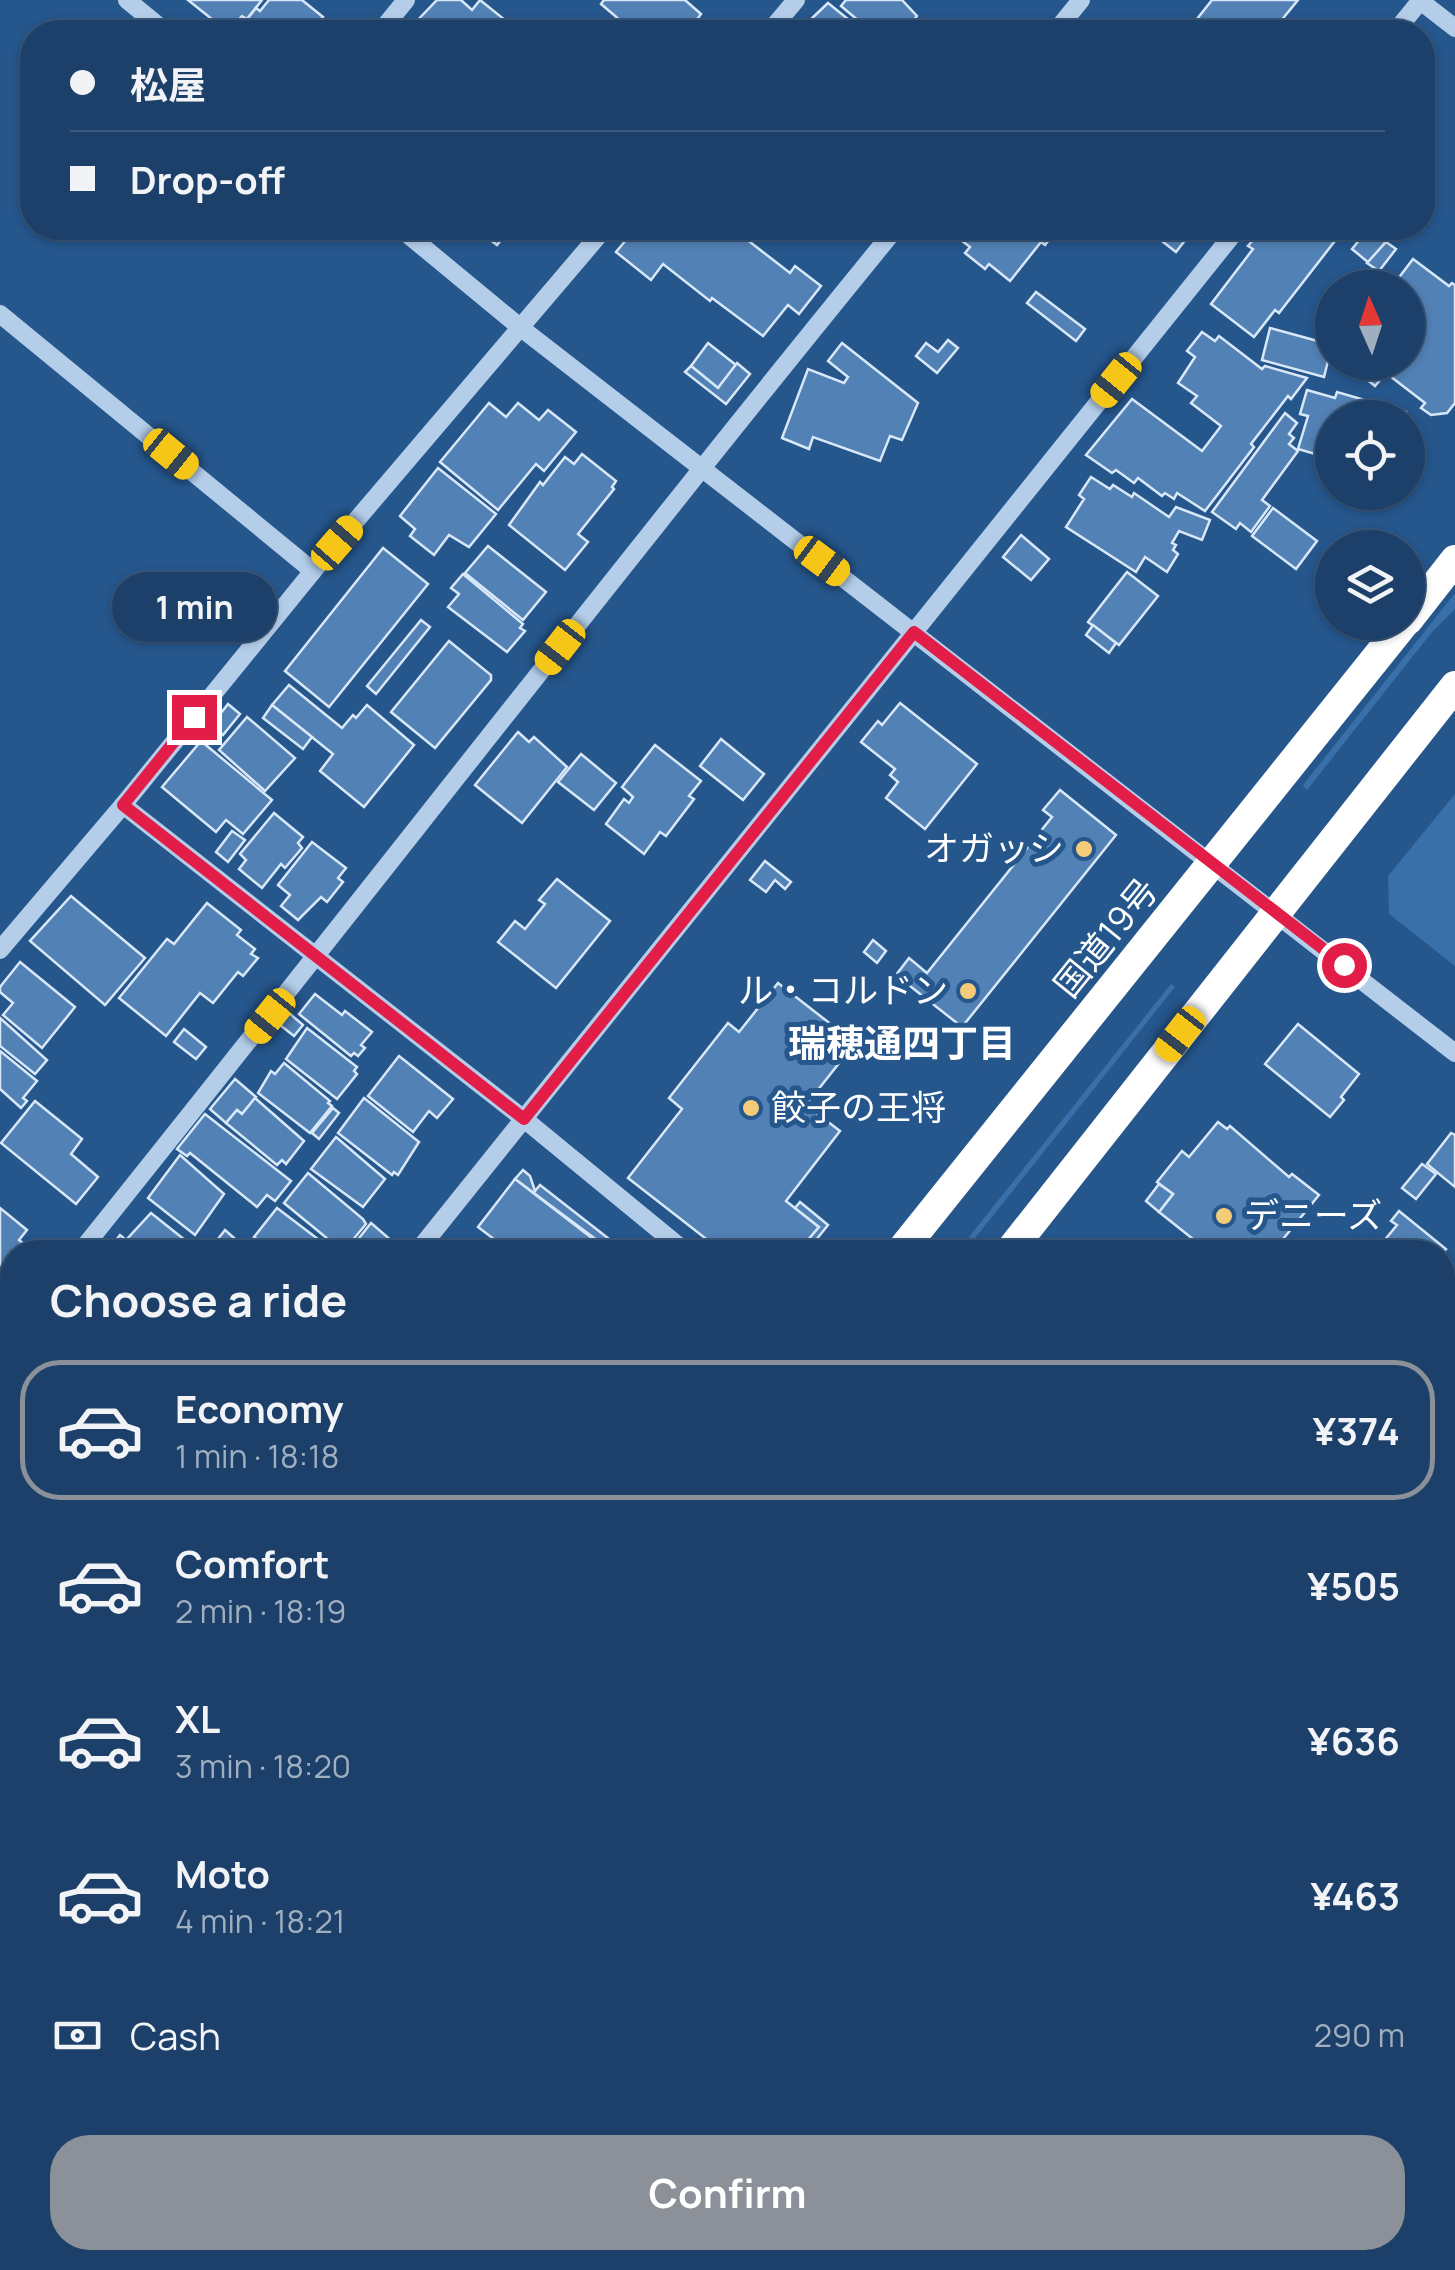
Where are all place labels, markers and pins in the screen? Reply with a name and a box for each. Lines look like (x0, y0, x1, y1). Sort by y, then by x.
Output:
place label: オガッシ (924, 824, 1064, 872)
marker: オガッシ (1073, 838, 1095, 860)
place label: ル・コルドン (738, 966, 948, 1014)
marker: ル・コルドン (957, 980, 979, 1002)
place label: 餃子の王将 (771, 1083, 946, 1131)
marker: 餃子の王将 (740, 1097, 762, 1119)
place label: デニーズ (1244, 1191, 1382, 1239)
marker: デニーズ (1213, 1205, 1235, 1227)

